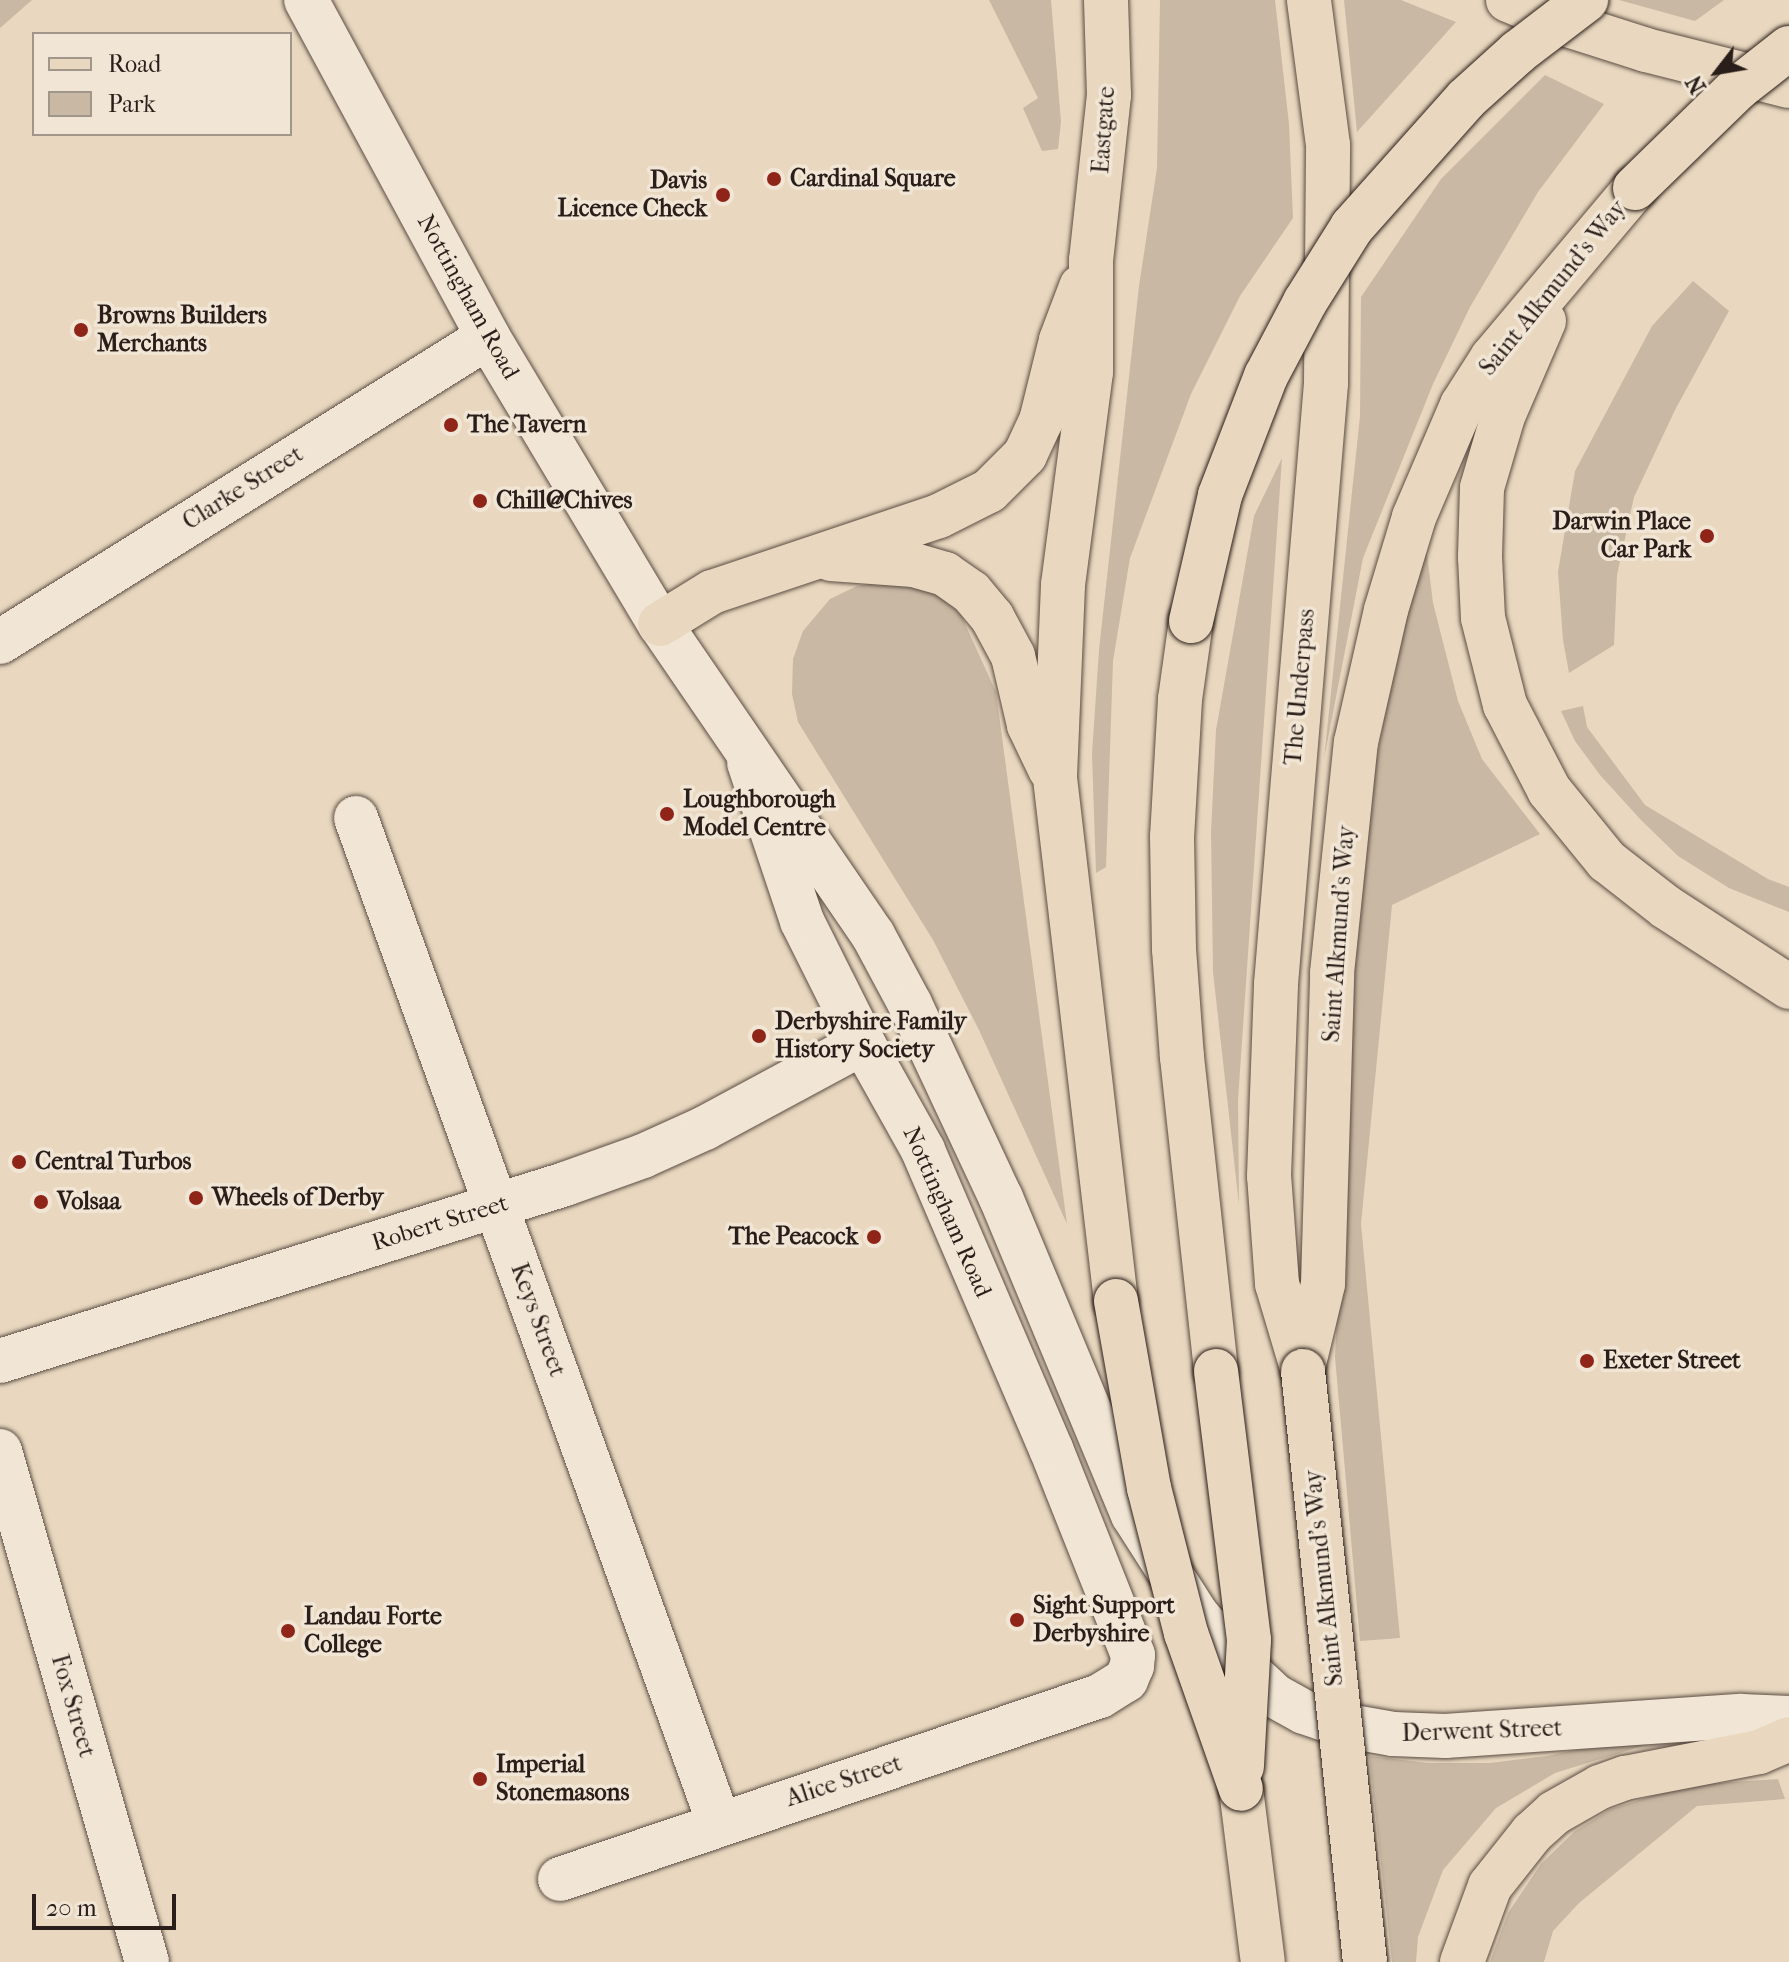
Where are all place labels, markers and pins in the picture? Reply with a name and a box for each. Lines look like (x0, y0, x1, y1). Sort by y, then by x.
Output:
place label: Cardinal Square (790, 165, 956, 193)
place label: Davis Licence Check (558, 167, 707, 223)
marker: Cardinal Square (765, 170, 783, 188)
marker: Davis Licence Check (714, 186, 732, 204)
place label: Browns Builders Merchants (97, 302, 267, 358)
marker: Browns Builders Merchants (72, 321, 90, 339)
place label: The Tavern (467, 411, 586, 439)
marker: The Tavern (442, 416, 460, 434)
place label: Chill@Chives (496, 487, 632, 515)
marker: Chill@Chives (471, 492, 489, 510)
place label: Darwin Place Car Park (1553, 508, 1691, 564)
marker: Darwin Place Car Park (1698, 527, 1716, 545)
place label: Loughborough Model Centre (683, 786, 836, 842)
marker: Loughborough Model Centre (658, 805, 676, 823)
place label: Derbyshire Family History Society (775, 1008, 966, 1064)
marker: Derbyshire Family History Society (750, 1027, 768, 1045)
place label: Central Turbos (35, 1148, 191, 1176)
marker: Central Turbos (10, 1153, 28, 1171)
place label: Wheels of Derby (212, 1184, 383, 1212)
place label: Volsaa (57, 1188, 121, 1216)
marker: Wheels of Derby (187, 1189, 205, 1207)
marker: Volsaa (32, 1193, 50, 1211)
place label: The Peacock (728, 1223, 858, 1251)
marker: The Peacock (865, 1228, 883, 1246)
place label: Exeter Street (1603, 1347, 1741, 1375)
marker: Exeter Street (1578, 1352, 1596, 1370)
place label: Sight Support Derbyshire (1033, 1592, 1175, 1648)
place label: Landau Forte College (304, 1603, 442, 1659)
marker: Sight Support Derbyshire (1008, 1611, 1026, 1629)
marker: Landau Forte College (279, 1622, 297, 1640)
place label: Imperial Stonemasons (496, 1751, 629, 1807)
marker: Imperial Stonemasons (471, 1770, 489, 1788)

